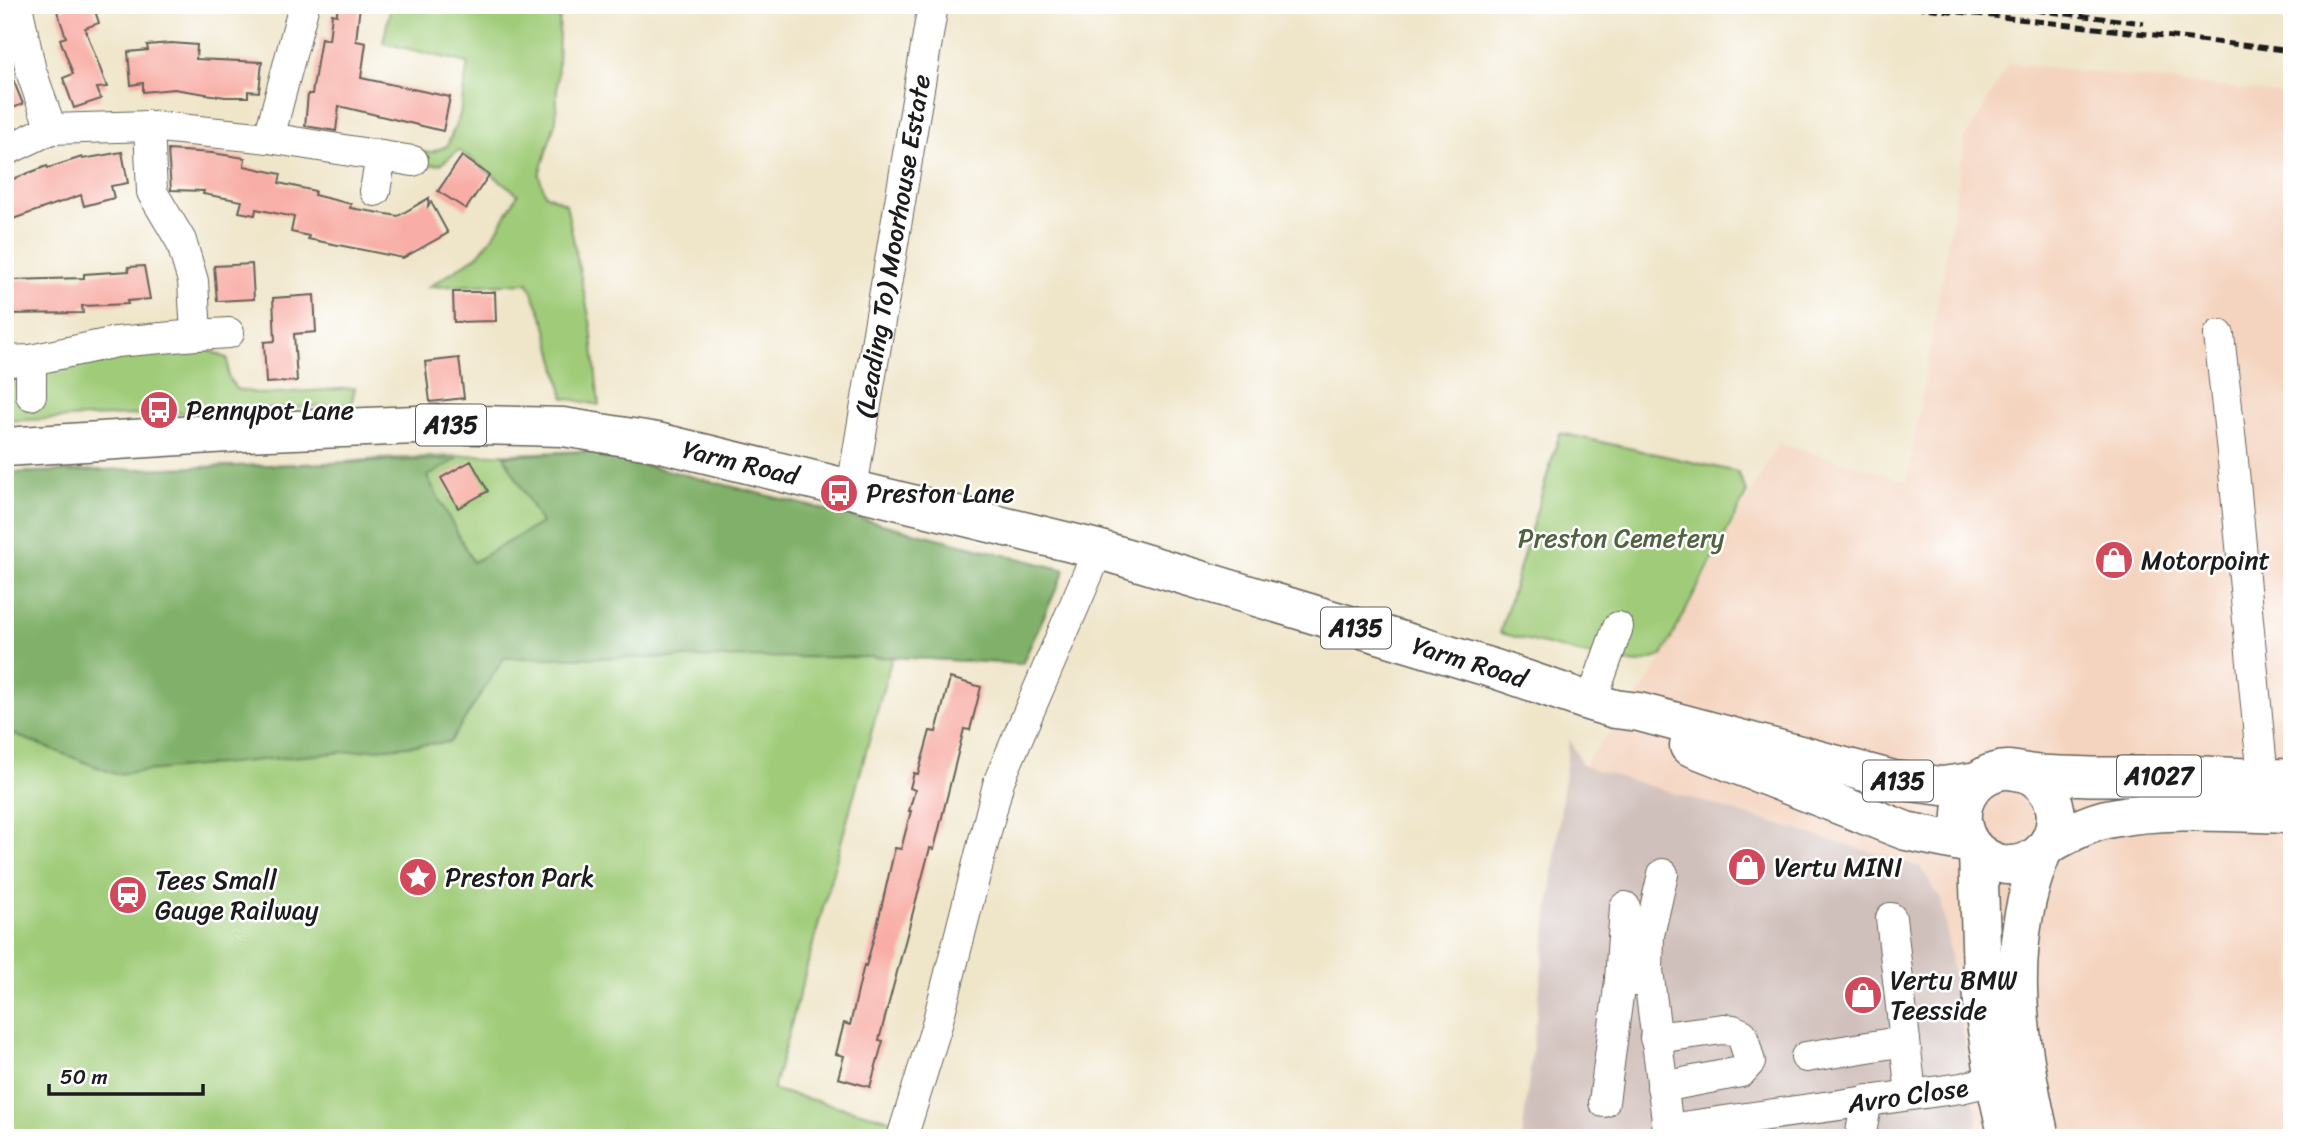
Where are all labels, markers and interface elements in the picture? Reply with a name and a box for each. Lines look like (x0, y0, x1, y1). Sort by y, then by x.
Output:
street label: (Leading To) Moorhouse Estate (841, 71, 944, 422)
place label: Pennypot Lane (186, 387, 354, 433)
bus stop icon: Pennypot Lane (138, 389, 180, 431)
road number: A135 (416, 404, 486, 446)
street label: Yarm Road (678, 426, 806, 499)
place label: Preston Lane (866, 470, 1015, 516)
bus stop icon: Preston Lane (818, 472, 860, 514)
park label: Preston Cemetery (1518, 515, 1725, 561)
place label: Motorpoint (2141, 537, 2270, 583)
shop icon: Motorpoint (2093, 539, 2135, 581)
road number: A135 (1321, 608, 1391, 648)
street label: Yarm Road (1407, 622, 1535, 702)
road number: A1027 (2117, 756, 2201, 796)
road number: A135 (1863, 760, 1933, 802)
place label: Vertu MINI (1774, 844, 1902, 890)
shop icon: Vertu MINI (1726, 846, 1768, 888)
place label: Preston Park (445, 854, 595, 900)
place icon: Preston Park (397, 856, 439, 898)
place label: Tees Small Gauge Railway (155, 857, 319, 933)
station icon: Tees Small Gauge Railway (107, 874, 149, 916)
place label: Vertu BMW Teesside (1890, 957, 2018, 1033)
shop icon: Vertu BMW Teesside (1842, 974, 1884, 1016)
scale bar (49, 1052, 203, 1096)
text: 50 m (60, 1058, 108, 1096)
street label: Avro Close (1844, 1064, 1973, 1127)

